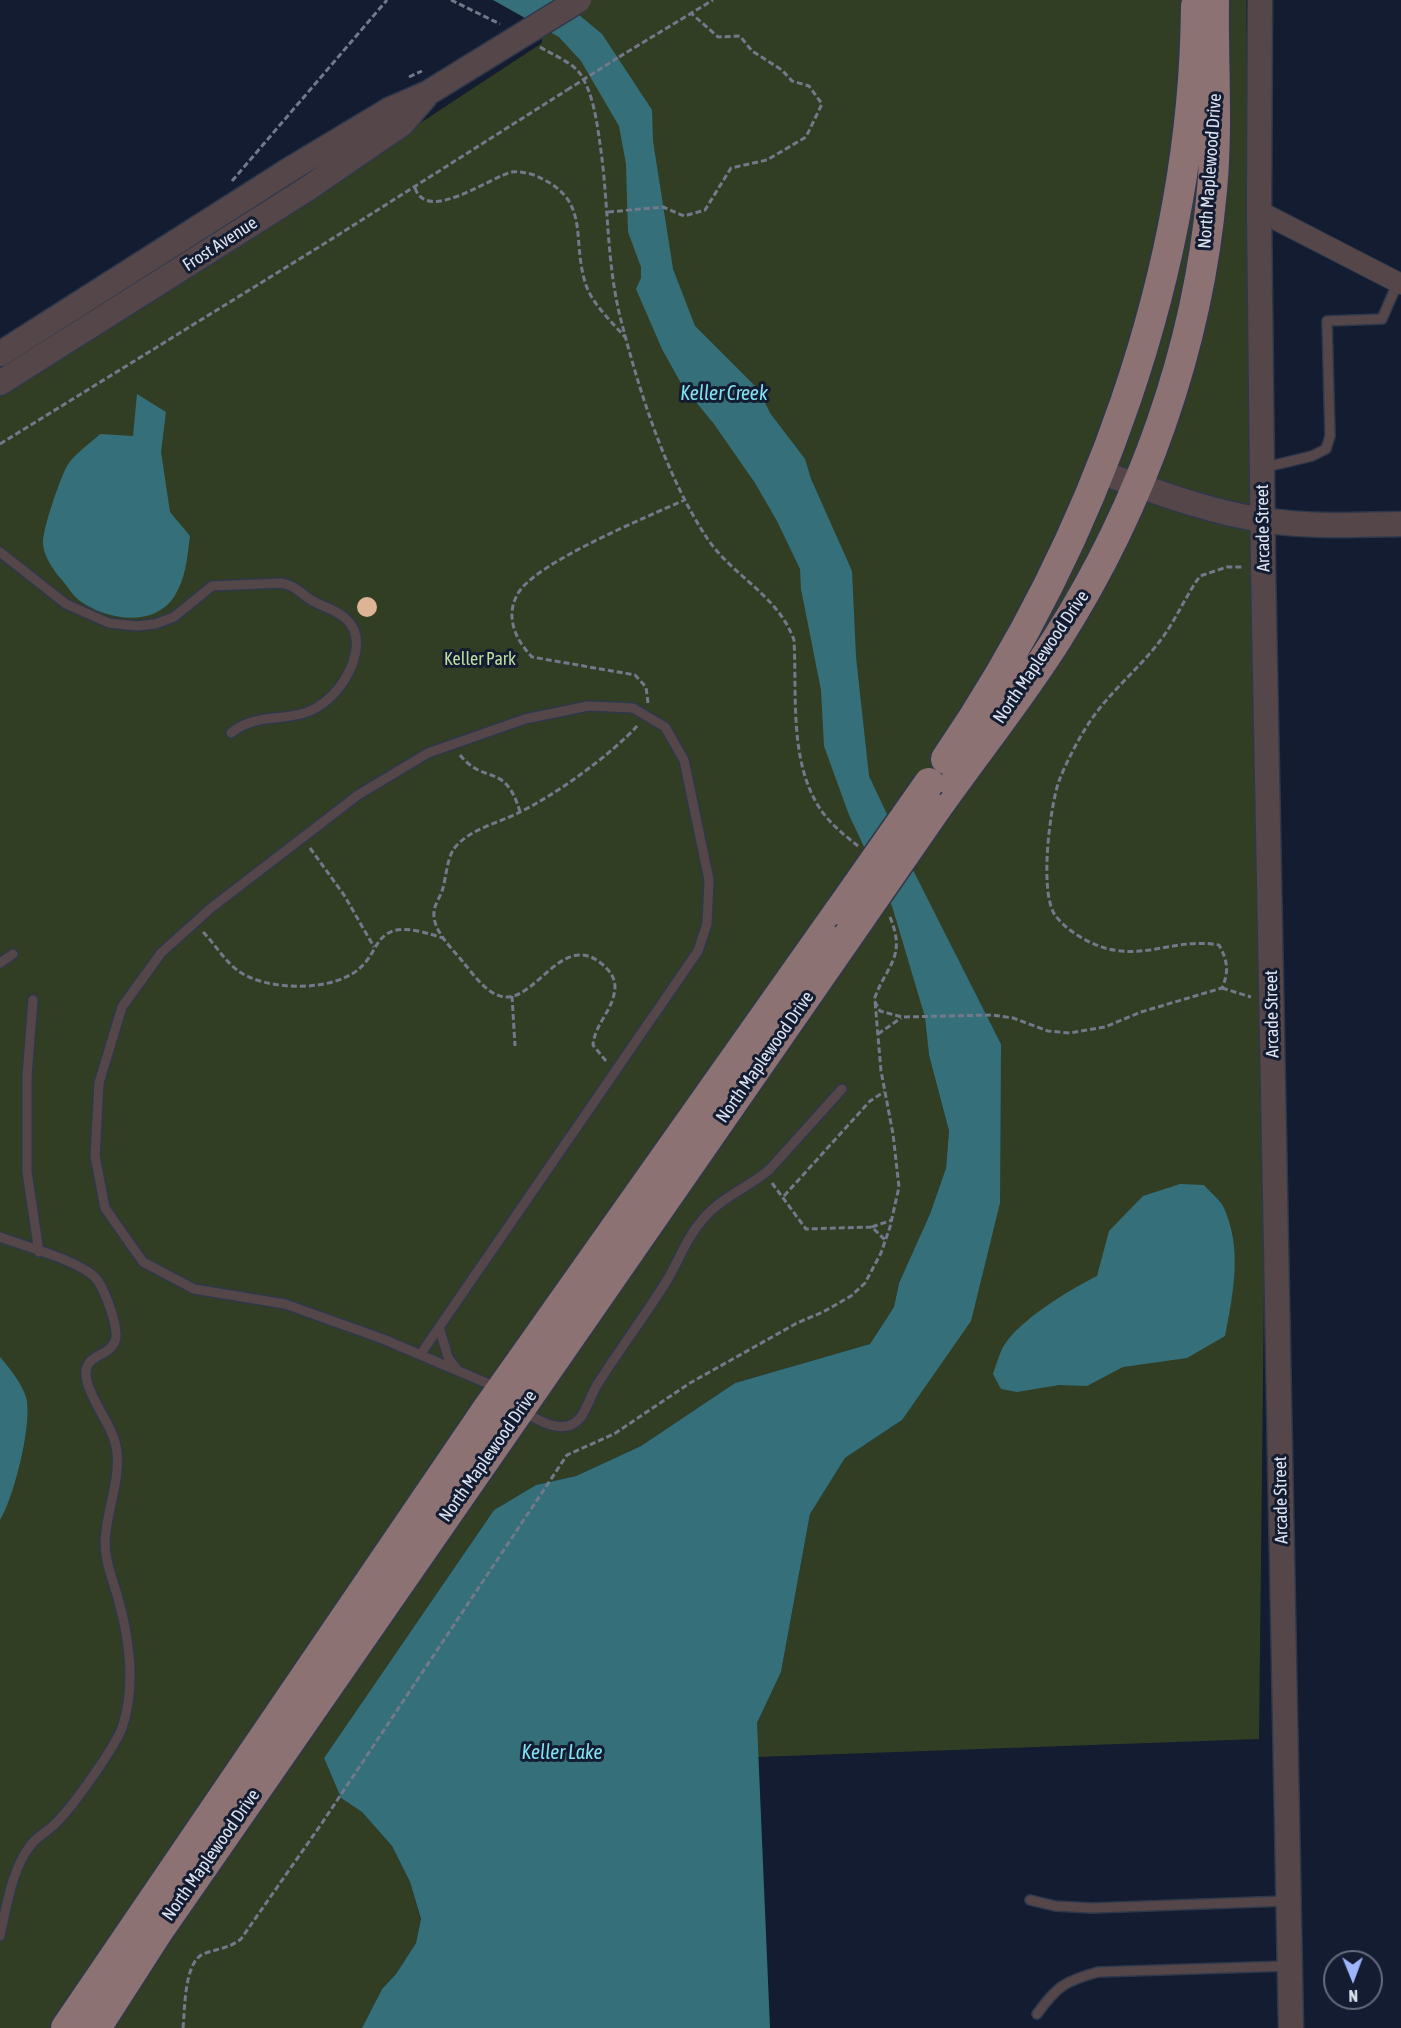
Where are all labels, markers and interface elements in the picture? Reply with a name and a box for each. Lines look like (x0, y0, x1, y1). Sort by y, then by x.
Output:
street label: North Maplewood Drive (1194, 93, 1226, 249)
street label: Frost Avenue (179, 212, 261, 276)
water label: Keller Creek (680, 382, 768, 406)
street label: Arcade Street (1251, 484, 1275, 572)
street label: North Maplewood Drive (989, 586, 1093, 728)
park label: Keller Park (444, 648, 516, 670)
street label: Arcade Street (1260, 970, 1284, 1058)
street label: North Maplewood Drive (712, 987, 818, 1127)
street label: North Maplewood Drive (435, 1386, 541, 1526)
street label: Arcade Street (1269, 1456, 1293, 1544)
water label: Keller Lake (521, 1741, 603, 1765)
street label: North Maplewood Drive (158, 1785, 264, 1925)
north arrow (1323, 1950, 1383, 2010)
text: N (1348, 1987, 1358, 2005)

